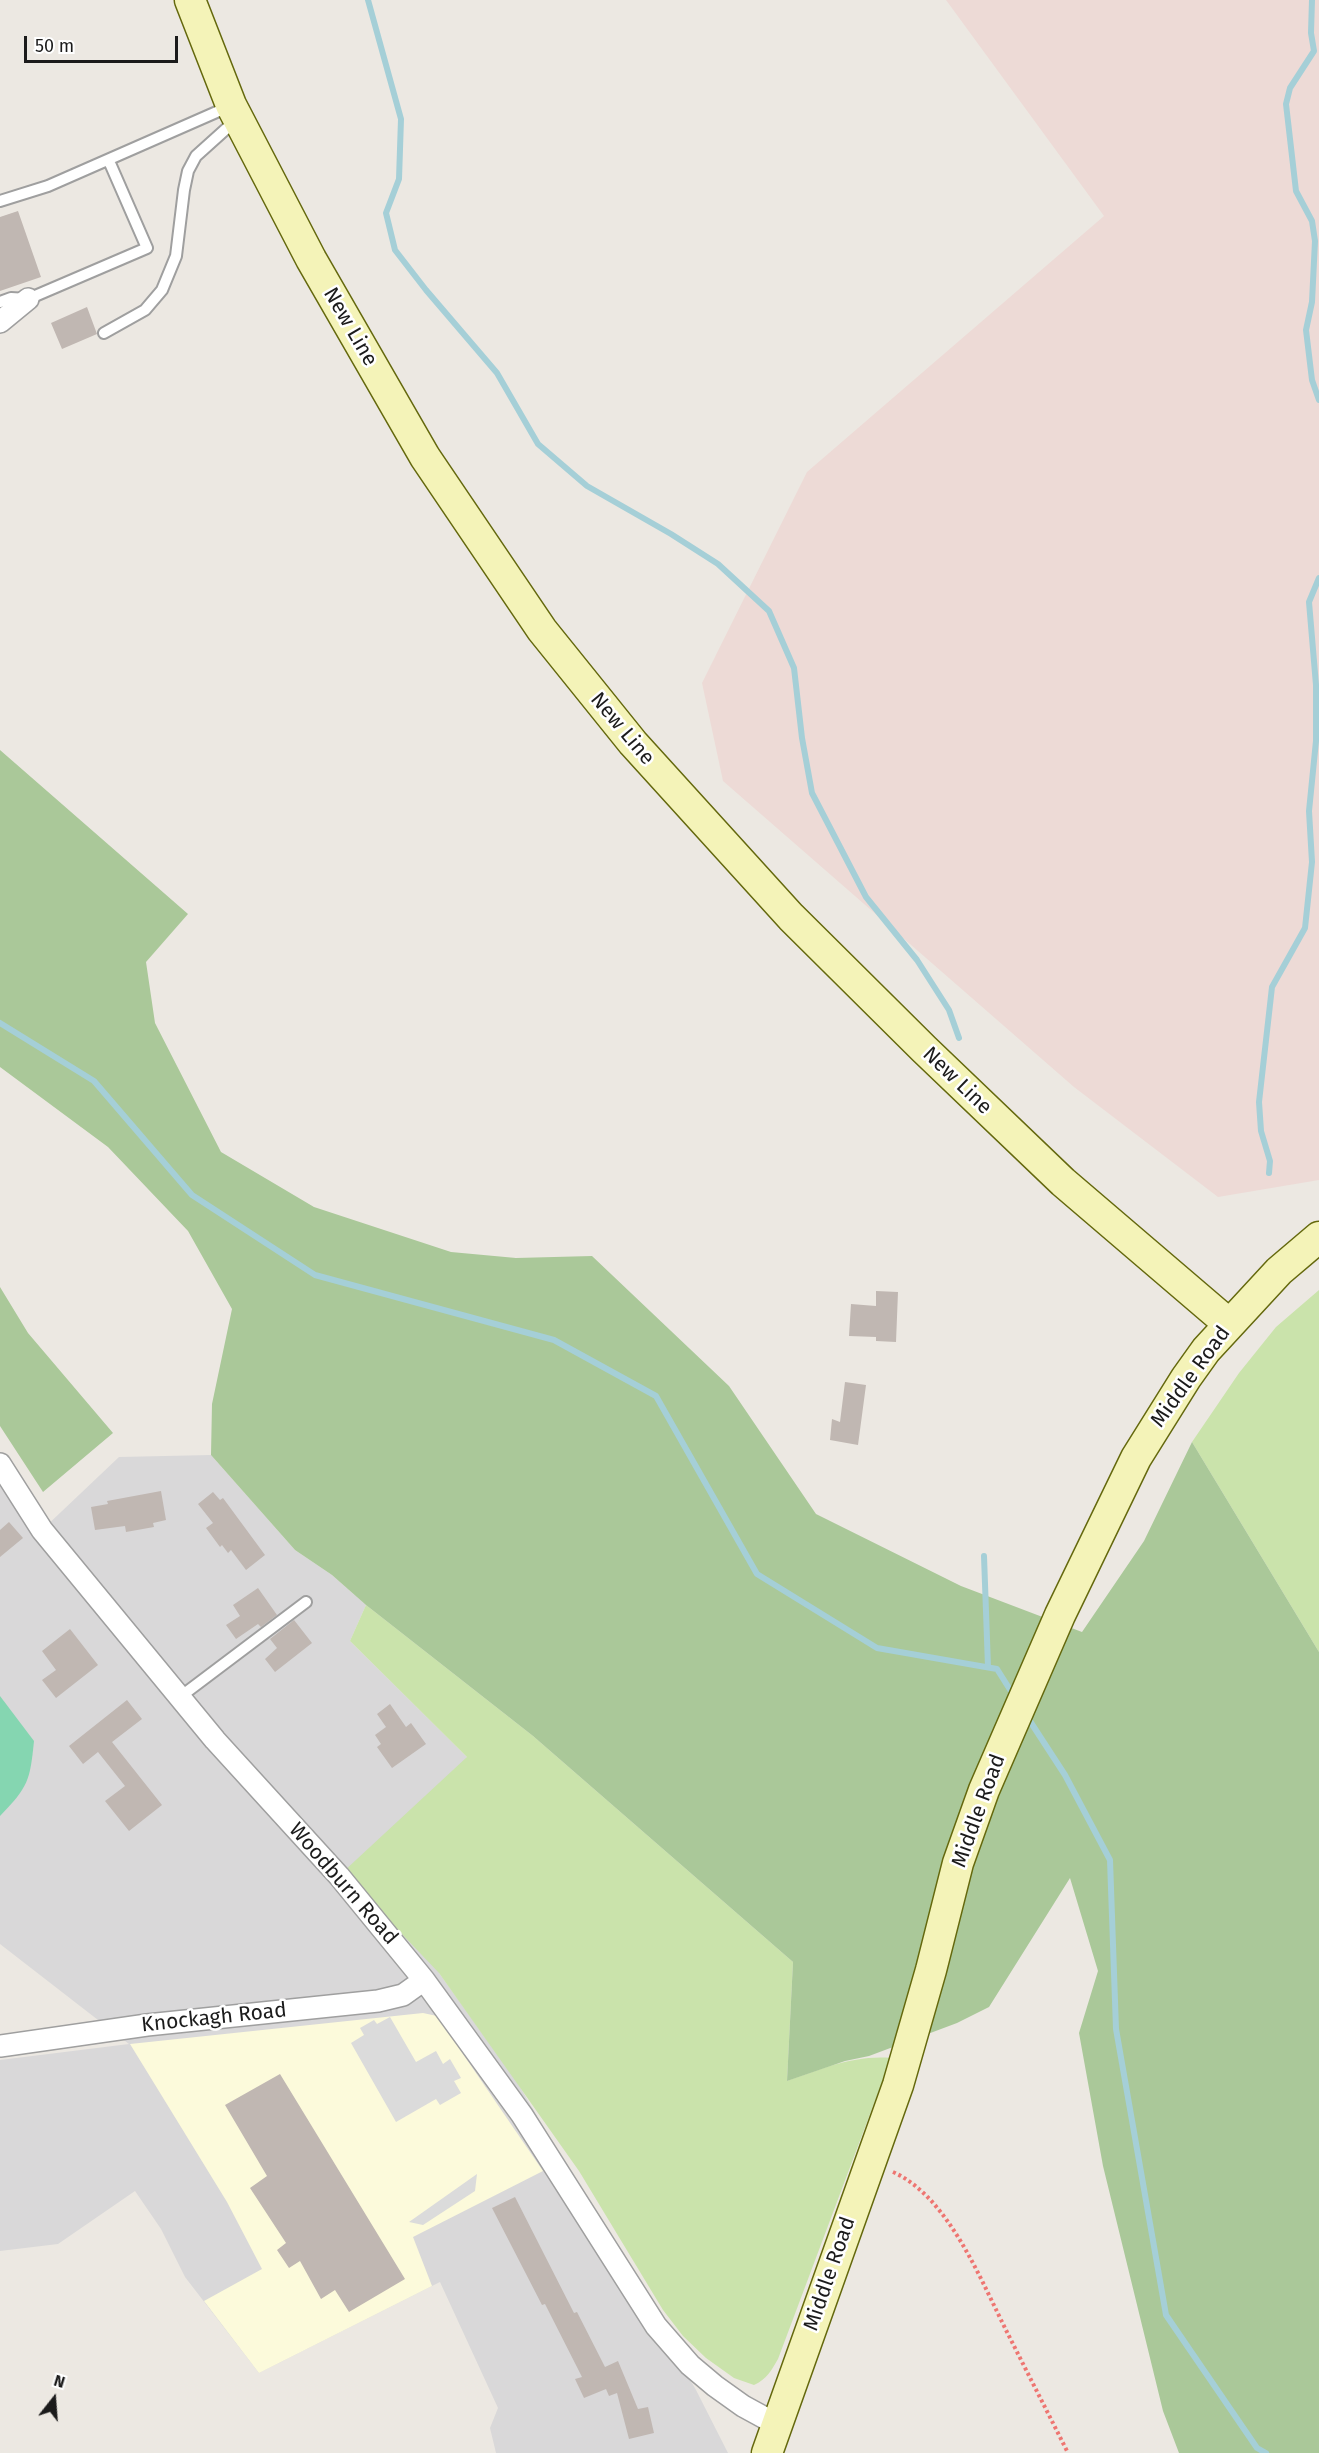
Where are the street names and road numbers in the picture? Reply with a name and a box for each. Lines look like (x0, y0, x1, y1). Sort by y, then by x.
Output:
street label: New Line (317, 283, 383, 371)
street label: New Line (585, 688, 659, 770)
street label: New Line (917, 1042, 997, 1120)
street label: Middle Road (1146, 1322, 1236, 1432)
street label: Middle Road (947, 1751, 1011, 1871)
street label: Woodburn Road (283, 1818, 403, 1950)
street label: Knockagh Road (140, 1998, 288, 2038)
street label: Middle Road (799, 2214, 861, 2334)

